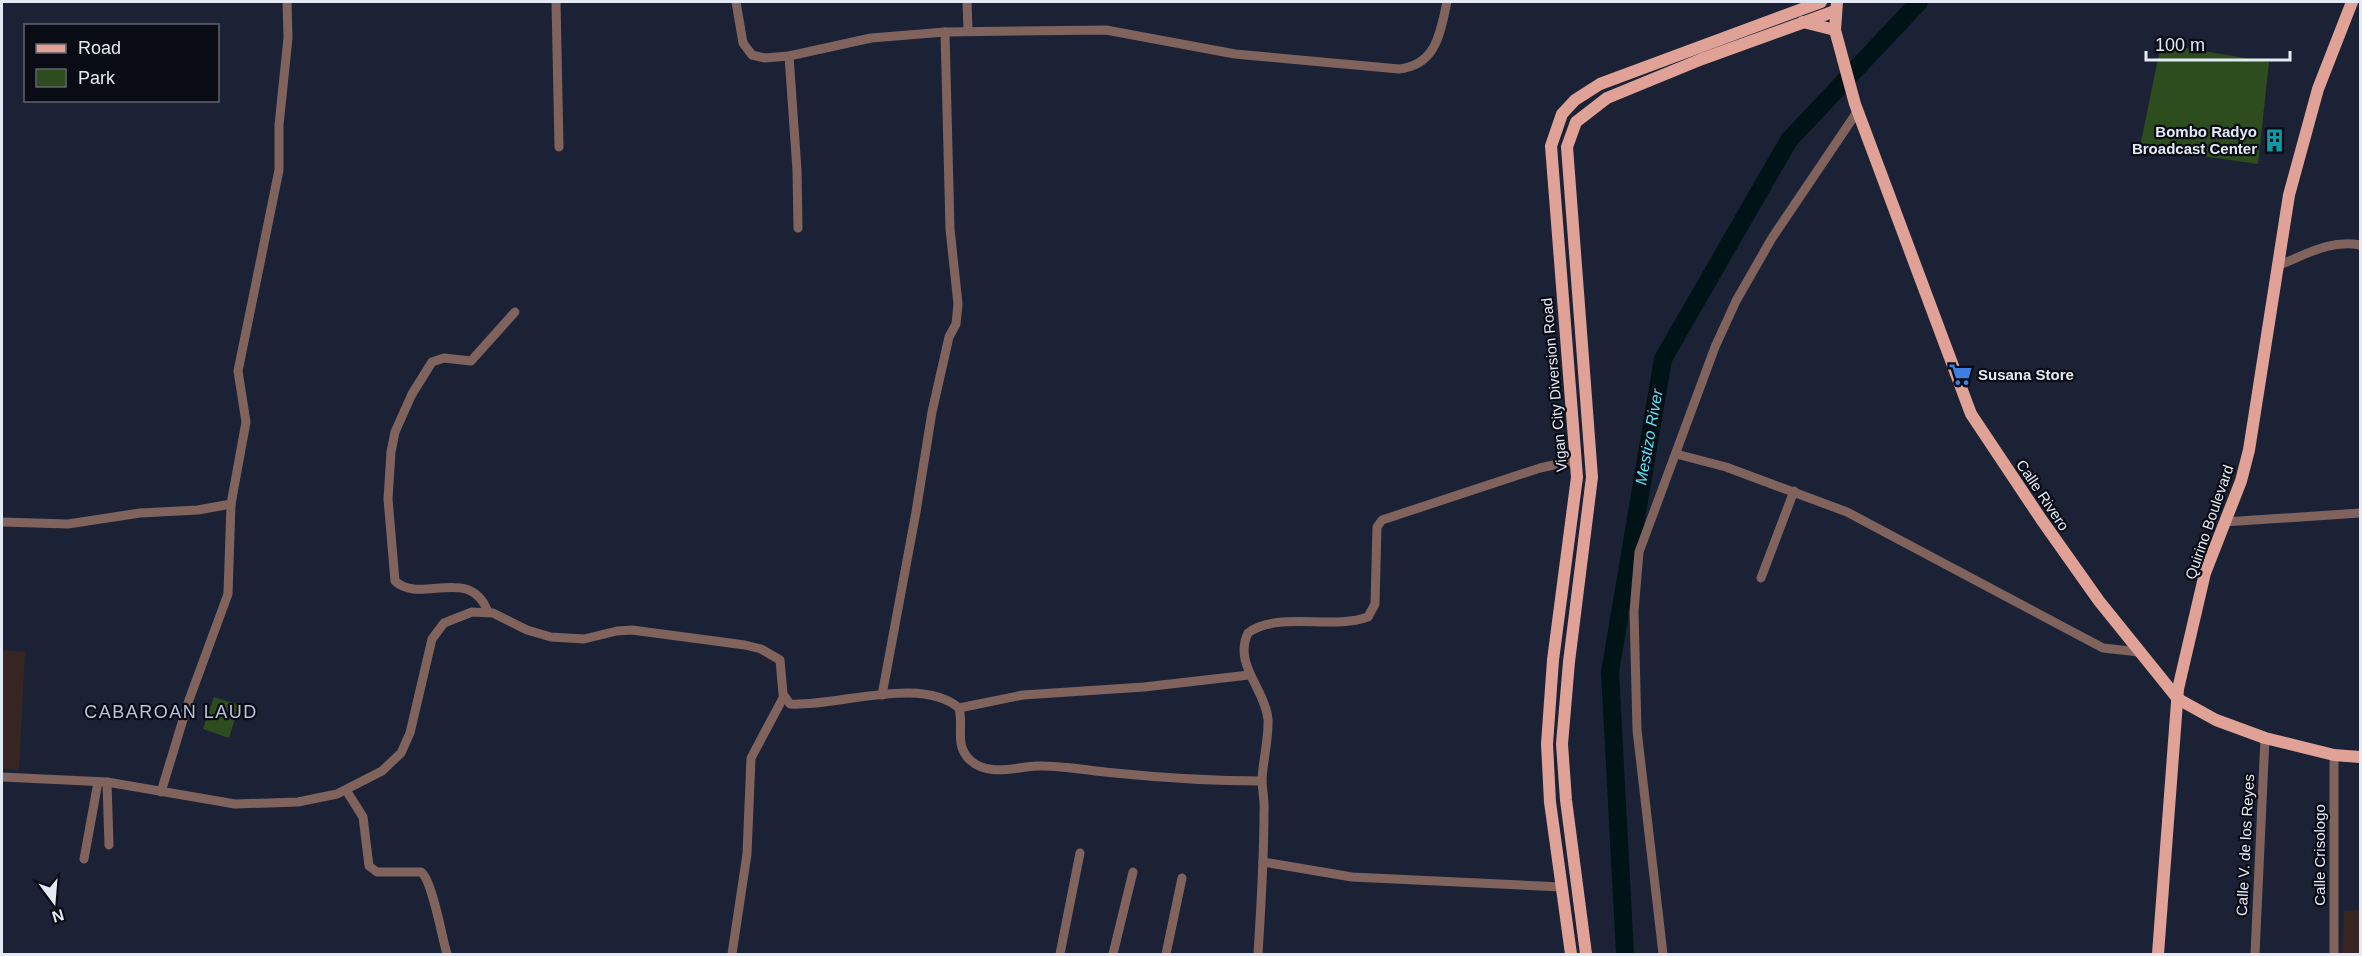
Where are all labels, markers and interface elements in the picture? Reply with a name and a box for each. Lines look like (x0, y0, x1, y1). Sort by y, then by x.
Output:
legend (24, 24, 219, 102)
scale bar (2146, 24, 2290, 62)
text: 100 m (2155, 35, 2205, 55)
text: Road (78, 38, 121, 58)
text: Park (78, 68, 116, 88)
place label: Bombo Radyo Broadcast Center (2132, 123, 2257, 157)
building icon: Bombo Radyo Broadcast Center (2262, 127, 2288, 153)
street label: Vigan City Diversion Road (1538, 297, 1570, 473)
supermarket icon: Susana Store (1947, 361, 1973, 387)
place label: Susana Store (1978, 366, 2074, 383)
water label: Mestizo River (1632, 387, 1666, 486)
street label: Calle Rivero (2013, 456, 2073, 534)
street label: Quirino Boulevard (2181, 462, 2237, 582)
district label: CABAROAN LAUD (84, 702, 258, 722)
street label: Calle V. de los Reyes (2233, 774, 2257, 916)
street label: Calle Crisologo (2311, 804, 2328, 906)
north arrow (24, 872, 84, 932)
text: N (50, 906, 66, 926)

